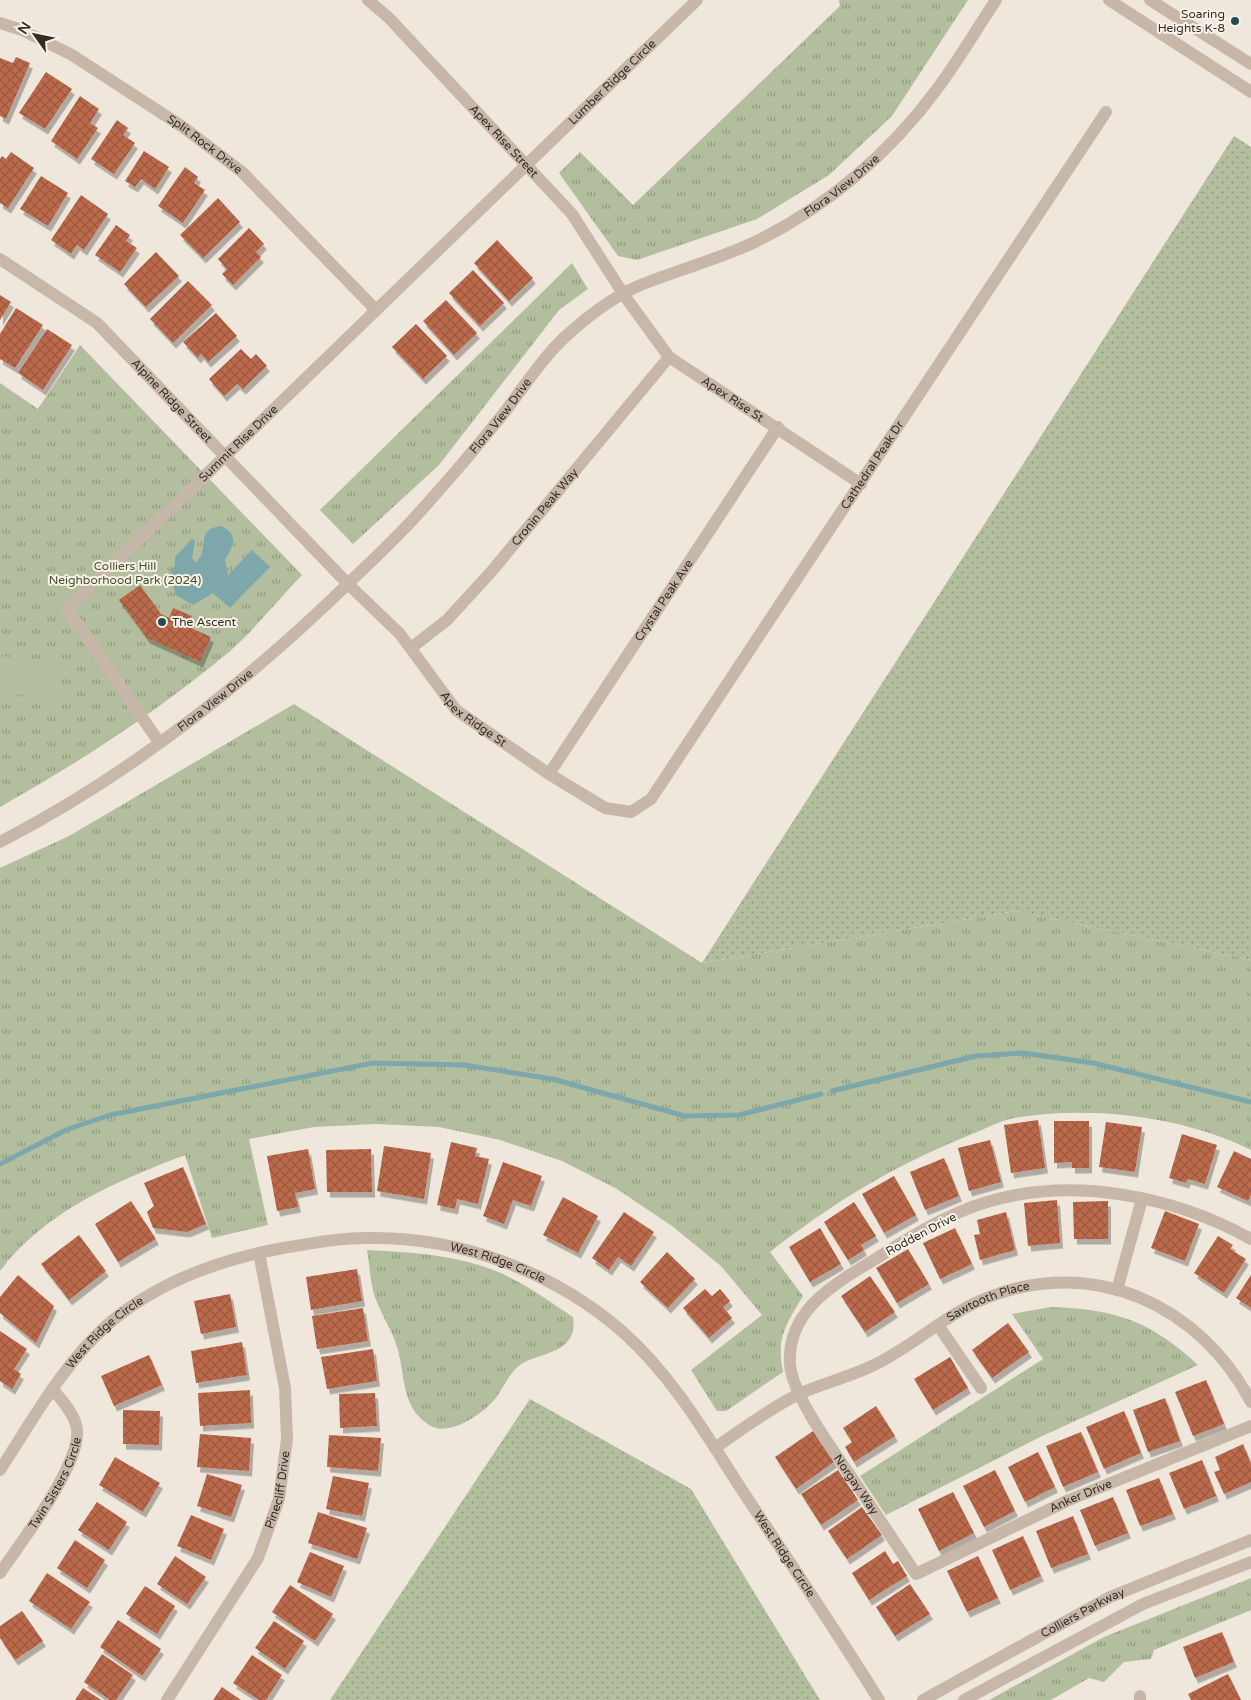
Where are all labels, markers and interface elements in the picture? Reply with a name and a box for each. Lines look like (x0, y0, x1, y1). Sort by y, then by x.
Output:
place label: Soaring Heights K-8 (1158, 7, 1225, 35)
north arrow (10, 10, 60, 60)
marker: Soaring Heights K-8 (1229, 15, 1241, 27)
text: N (14, 19, 35, 38)
street label: Lumber Ridge Circle (566, 37, 659, 127)
street label: Apex Rise Street (467, 102, 541, 181)
street label: Split Rock Drive (165, 112, 245, 177)
street label: Flora View Drive (801, 151, 882, 220)
street label: Alpine Ridge Street (128, 356, 215, 446)
street label: Apex Rise St (699, 373, 767, 425)
street label: Flora View Drive (467, 375, 534, 457)
street label: Summit Rise Drive (196, 402, 281, 485)
street label: Cathedral Peak Dr (838, 418, 907, 512)
street label: Cronin Peak Way (509, 465, 581, 549)
street label: Crystal Peak Ave (631, 557, 696, 644)
park label: Colliers Hill Neighborhood Park (2024) (49, 559, 202, 587)
place label: The Ascent (172, 615, 236, 629)
marker: The Ascent (156, 616, 168, 628)
street label: Flora View Drive (175, 666, 256, 734)
street label: Apex Ridge St (438, 689, 510, 750)
street label: Rodden Drive (883, 1209, 959, 1258)
street label: West Ridge Circle (449, 1239, 548, 1286)
street label: Sawtooth Place (944, 1279, 1031, 1324)
street label: West Ridge Circle (63, 1293, 146, 1371)
street label: Twin Sisters Circle (26, 1436, 84, 1532)
street label: Pinecliff Drive (262, 1450, 292, 1531)
street label: Norgay Way (831, 1452, 882, 1518)
street label: Anker Drive (1047, 1476, 1114, 1515)
street label: West Ridge Circle (751, 1509, 818, 1600)
street label: Colliers Parkway (1038, 1585, 1127, 1641)

